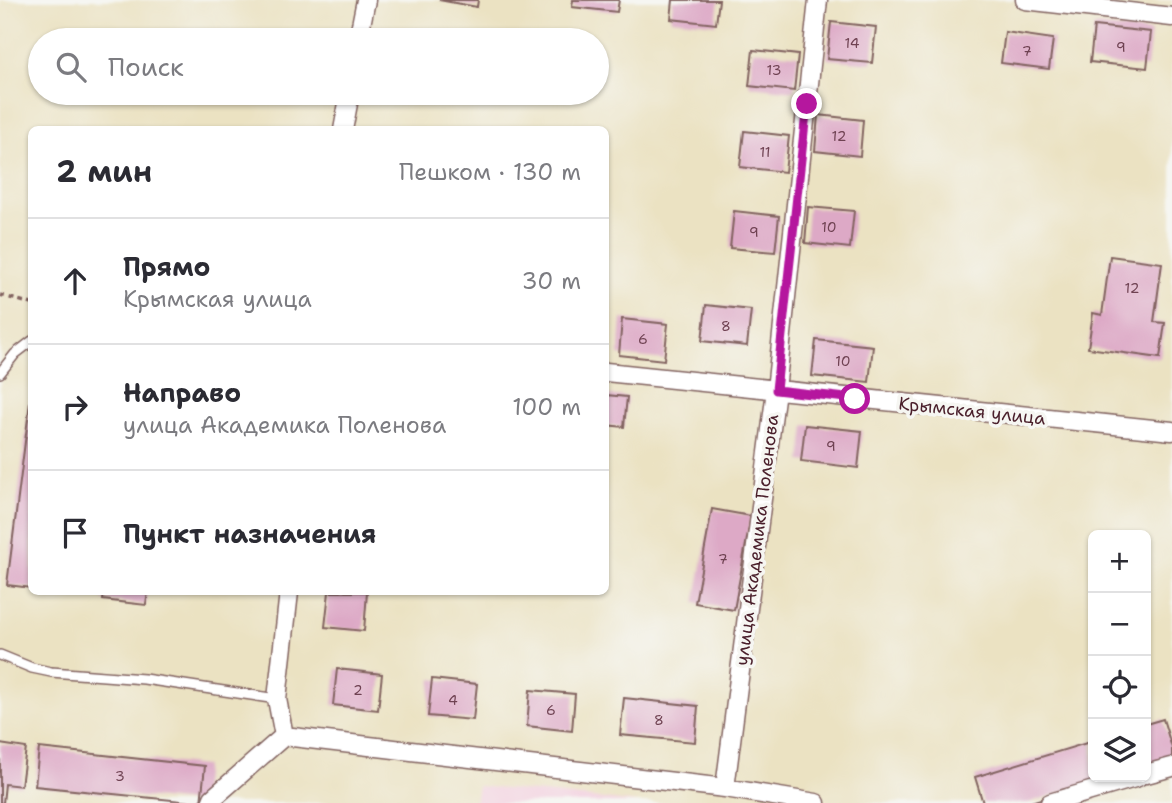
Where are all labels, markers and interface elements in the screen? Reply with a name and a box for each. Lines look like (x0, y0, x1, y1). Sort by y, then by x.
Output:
search box (28, 28, 609, 105)
house number: 14 (844, 34, 860, 52)
house number: 9 (1116, 38, 1126, 56)
house number: 7 (1022, 42, 1032, 60)
icon: search (52, 48, 90, 86)
text: Поиск (108, 49, 184, 84)
house number: 13 (767, 61, 781, 79)
route end (791, 88, 822, 119)
house number: 12 (832, 127, 846, 145)
house number: 11 (759, 143, 771, 161)
text: 2 мин (56, 151, 152, 192)
text: Пешком · 130 m (399, 157, 581, 187)
house number: 10 (821, 218, 837, 236)
house number: 9 (749, 223, 759, 241)
text: Прямо (123, 249, 211, 284)
icon: ahead (56, 262, 94, 300)
text: 30 m (522, 266, 581, 296)
house number: 12 (1125, 279, 1139, 297)
text: Крымская улица (123, 284, 312, 314)
house number: 8 (721, 317, 731, 335)
house number: 6 (638, 330, 648, 348)
house number: 10 (835, 352, 851, 370)
text: Направо (123, 375, 241, 410)
route start (839, 383, 870, 414)
icon: right (56, 388, 94, 426)
street label: Крымская улица (897, 391, 1047, 431)
text: 100 m (512, 392, 581, 422)
text: улица Академика Поленова (123, 410, 446, 440)
street label: улица Академика Поленова (730, 413, 784, 667)
house number: 9 (826, 437, 836, 455)
icon: arrive (56, 514, 94, 552)
text: Пункт назначения (123, 516, 376, 551)
map controls (1088, 530, 1151, 782)
button: + (1088, 530, 1151, 593)
house number: 7 (718, 550, 728, 568)
button: − (1088, 593, 1151, 656)
button: locate (1088, 656, 1151, 719)
house number: 2 (353, 681, 363, 699)
house number: 4 (448, 691, 458, 709)
house number: 6 (546, 701, 556, 719)
house number: 8 (654, 711, 664, 729)
button: layers (1088, 719, 1151, 782)
house number: 3 (115, 767, 125, 785)

